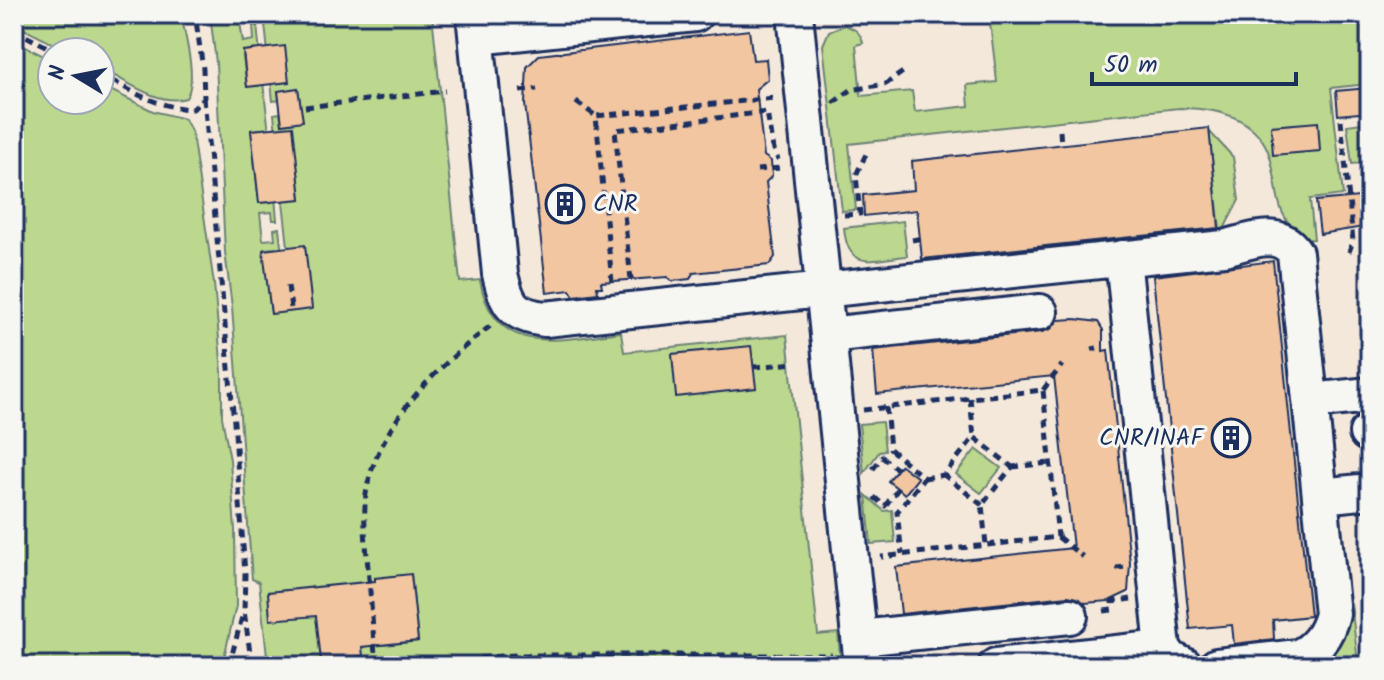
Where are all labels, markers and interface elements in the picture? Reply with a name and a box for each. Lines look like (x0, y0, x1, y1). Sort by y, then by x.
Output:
north arrow (36, 36, 116, 116)
scale bar (1092, 36, 1296, 86)
text: 50 m (1104, 46, 1158, 85)
text: N (40, 63, 77, 83)
building icon: CNR (544, 183, 586, 225)
place label: CNR (593, 185, 638, 224)
building icon: CNR/INAF (1210, 417, 1252, 459)
place label: CNR/INAF (1099, 419, 1205, 458)

